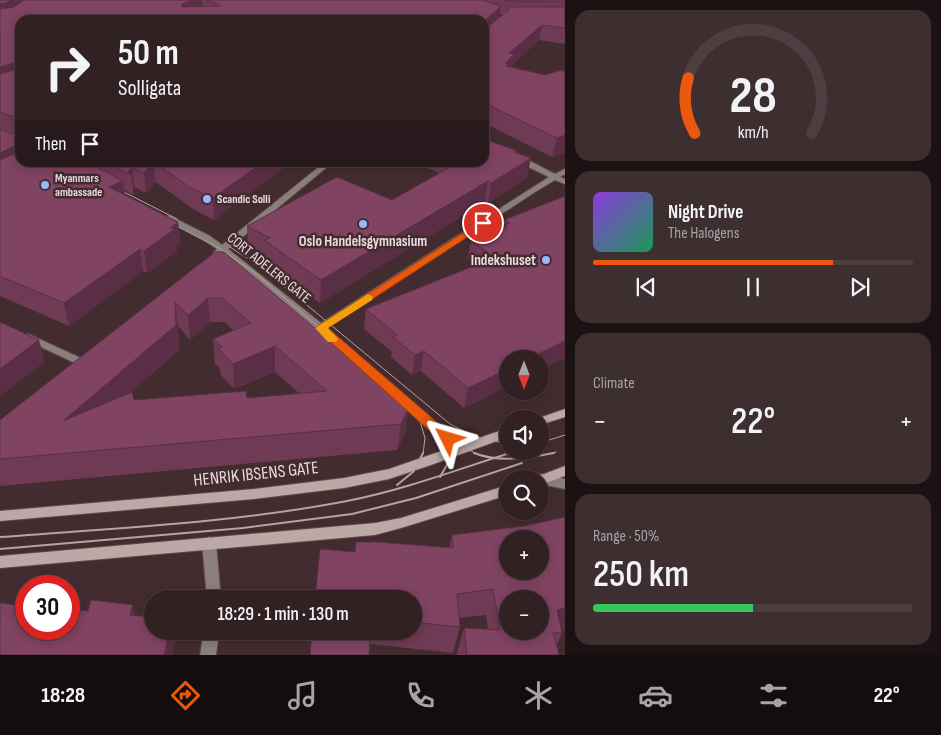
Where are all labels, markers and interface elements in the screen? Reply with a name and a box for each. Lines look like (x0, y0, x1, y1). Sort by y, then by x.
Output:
text: 50 m (118, 32, 179, 75)
icon: right (35, 35, 100, 100)
text: 28 (729, 65, 777, 128)
text: Solligata (118, 75, 181, 102)
text: km/h (738, 122, 768, 143)
icon: arrive (76, 130, 104, 158)
text: Then (35, 133, 66, 156)
place label: Myanmars ambassade (55, 171, 102, 200)
marker: Myanmars ambassade (39, 179, 51, 191)
place label: Scandic Solli (217, 192, 270, 207)
marker: Scandic Solli (201, 193, 213, 205)
text: Night Drive (668, 201, 743, 224)
pin (462, 202, 504, 244)
icon: arrive (469, 209, 497, 237)
marker: Oslo Handelsgymnasium (357, 218, 369, 230)
text: The Halogens (668, 224, 739, 243)
street label: CORT ADELERS GATE (223, 228, 315, 308)
place label: Oslo Handelsgymnasium (299, 232, 427, 251)
place label: Indekshuset (471, 251, 536, 270)
marker: Indekshuset (540, 254, 552, 266)
icon: previous (632, 273, 660, 301)
icon: pause (739, 273, 767, 301)
icon: next (846, 273, 874, 301)
north arrow (499, 350, 549, 400)
map controls (499, 350, 549, 640)
text: Climate (593, 374, 635, 393)
text: 22° (731, 399, 775, 444)
text: − (593, 405, 607, 438)
text: + (899, 405, 913, 438)
button: sound (499, 410, 549, 460)
position arrow (421, 412, 473, 464)
street label: HENRIK IBSENS GATE (192, 457, 320, 491)
button: search (499, 470, 549, 520)
text: Range · 50% (593, 527, 659, 546)
button: + (499, 530, 549, 580)
text: 250 km (593, 552, 689, 597)
speed limit sign: 30 (15, 575, 80, 640)
button: − (499, 590, 549, 640)
text: 18:29 · 1 min · 130 m (217, 603, 349, 626)
icon: directions (168, 678, 203, 713)
icon: music (285, 678, 320, 713)
icon: phone (403, 678, 438, 713)
icon: climate (521, 678, 556, 713)
icon: car (638, 678, 673, 713)
icon: filters (756, 678, 791, 713)
text: 18:28 (41, 682, 85, 709)
text: 22° (873, 682, 900, 709)

